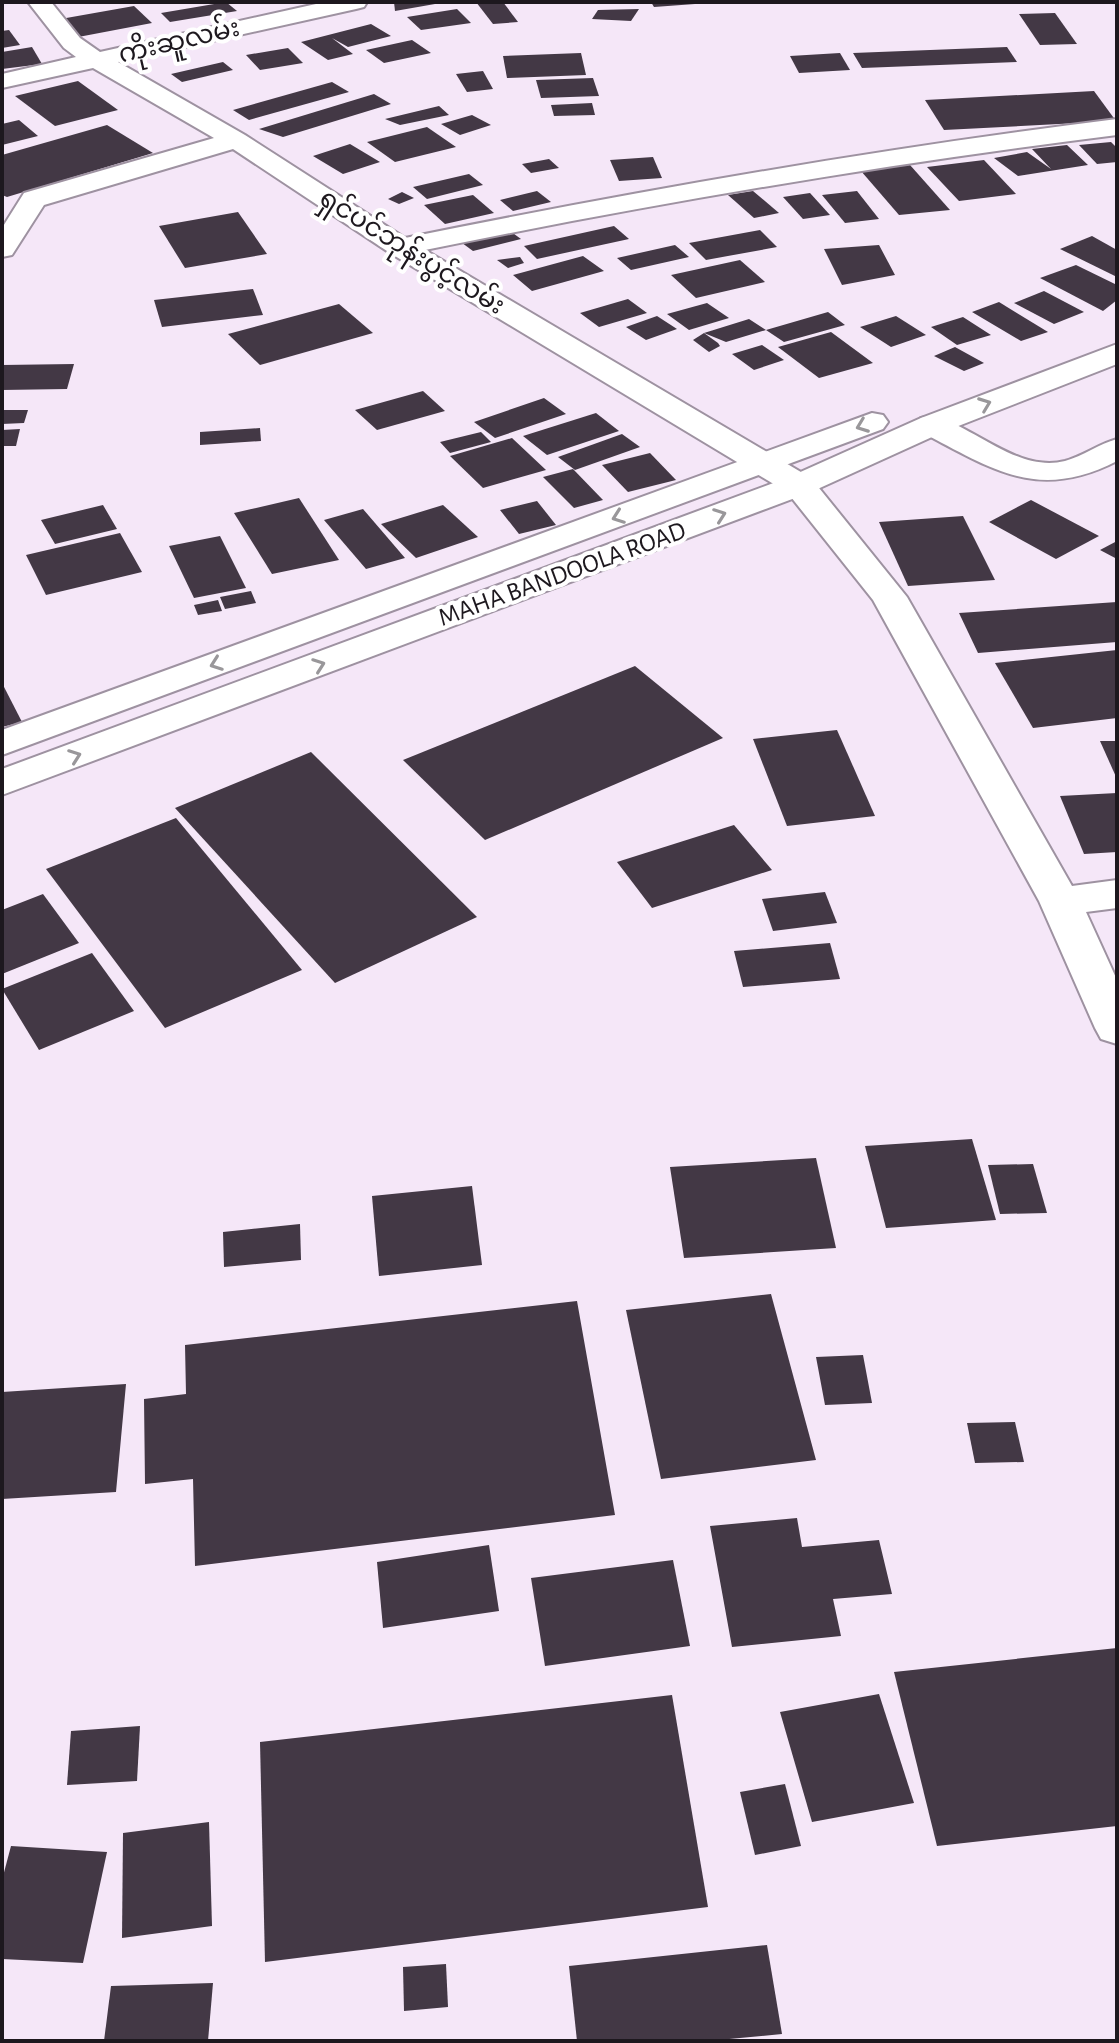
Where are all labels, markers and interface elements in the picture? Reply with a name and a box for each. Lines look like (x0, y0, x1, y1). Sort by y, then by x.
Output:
street label: ကိုးဆူလမ်း (115, 10, 244, 74)
street label: ရှင်ပင်ဘုန်းပွင့်လမ်း (311, 180, 512, 325)
one-way arrow (977, 397, 991, 414)
one-way arrow (855, 416, 869, 433)
one-way arrow (612, 507, 626, 524)
one-way arrow (712, 508, 726, 525)
street label: MAHA BANDOOLA ROAD (435, 517, 689, 631)
one-way arrow (210, 655, 224, 671)
one-way arrow (311, 658, 325, 675)
one-way arrow (67, 749, 81, 766)

